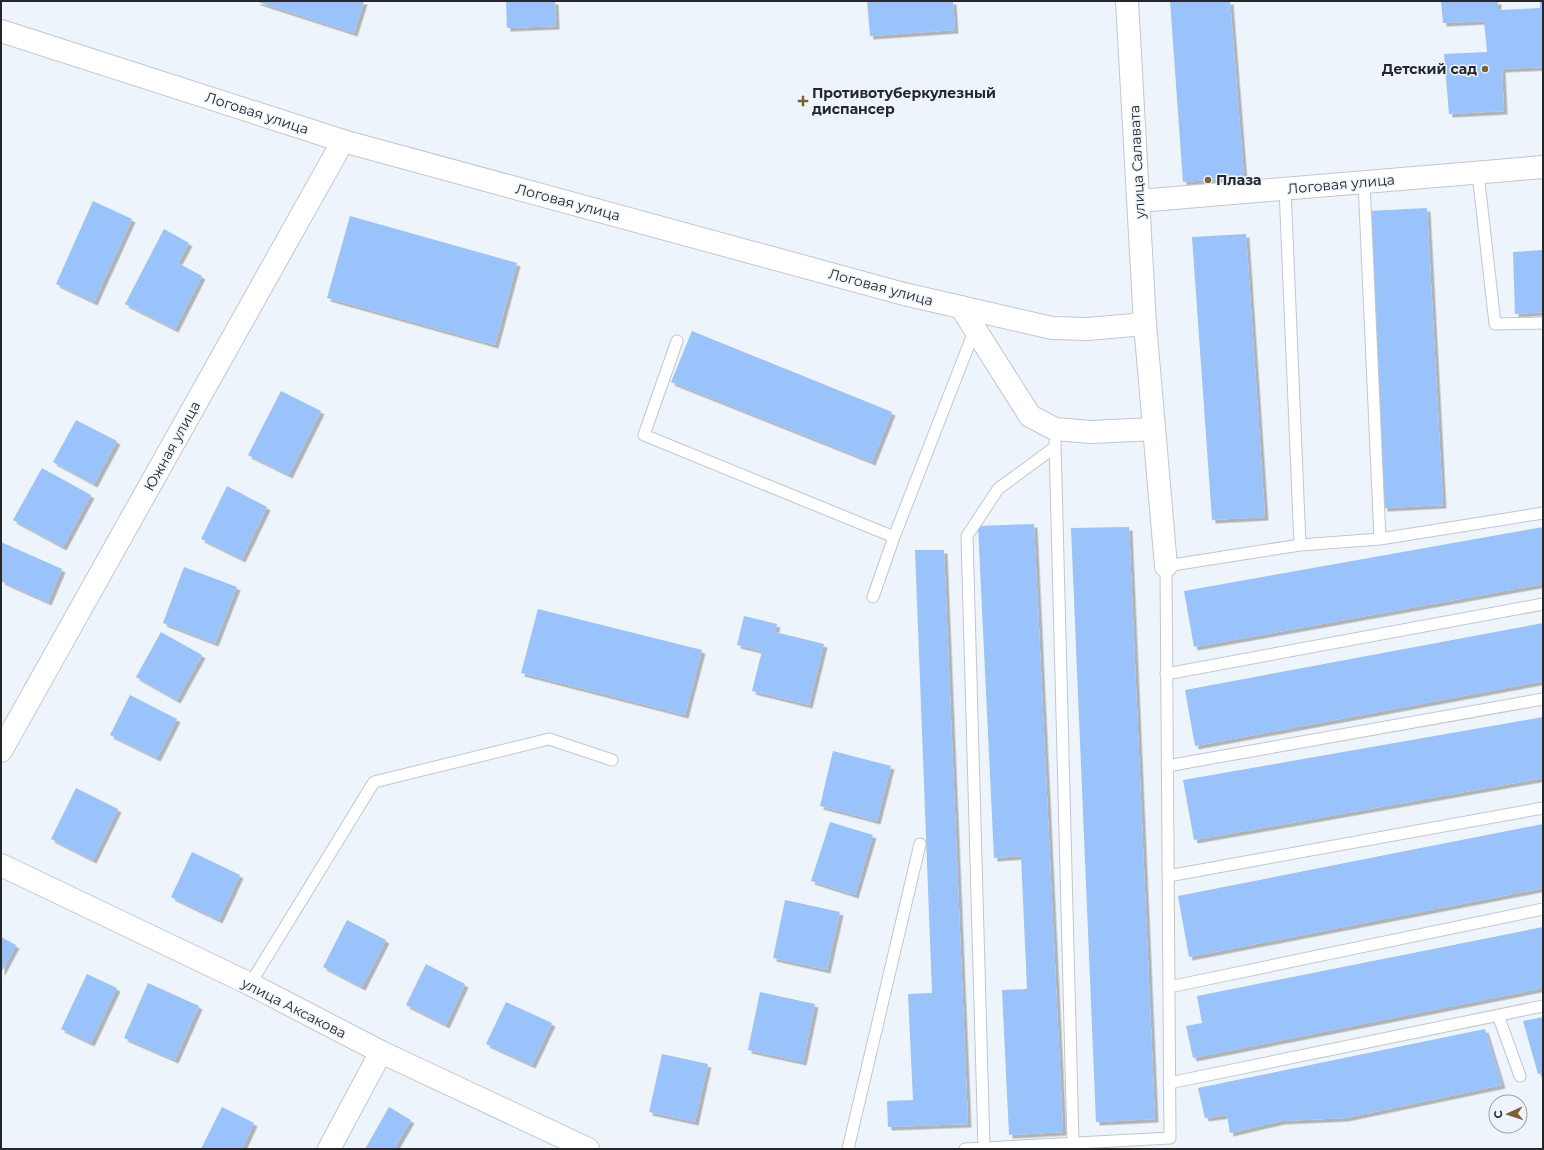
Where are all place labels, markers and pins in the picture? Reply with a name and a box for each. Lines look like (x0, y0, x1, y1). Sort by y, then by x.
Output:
place label: Детский сад (1382, 60, 1477, 78)
marker: Детский сад (1480, 64, 1490, 74)
place label: Противотуберкулезный диспансер (812, 84, 996, 118)
marker: Противотуберкулезный диспансер (797, 95, 809, 107)
place label: Плаза (1216, 171, 1261, 189)
marker: Плаза (1203, 175, 1213, 185)

